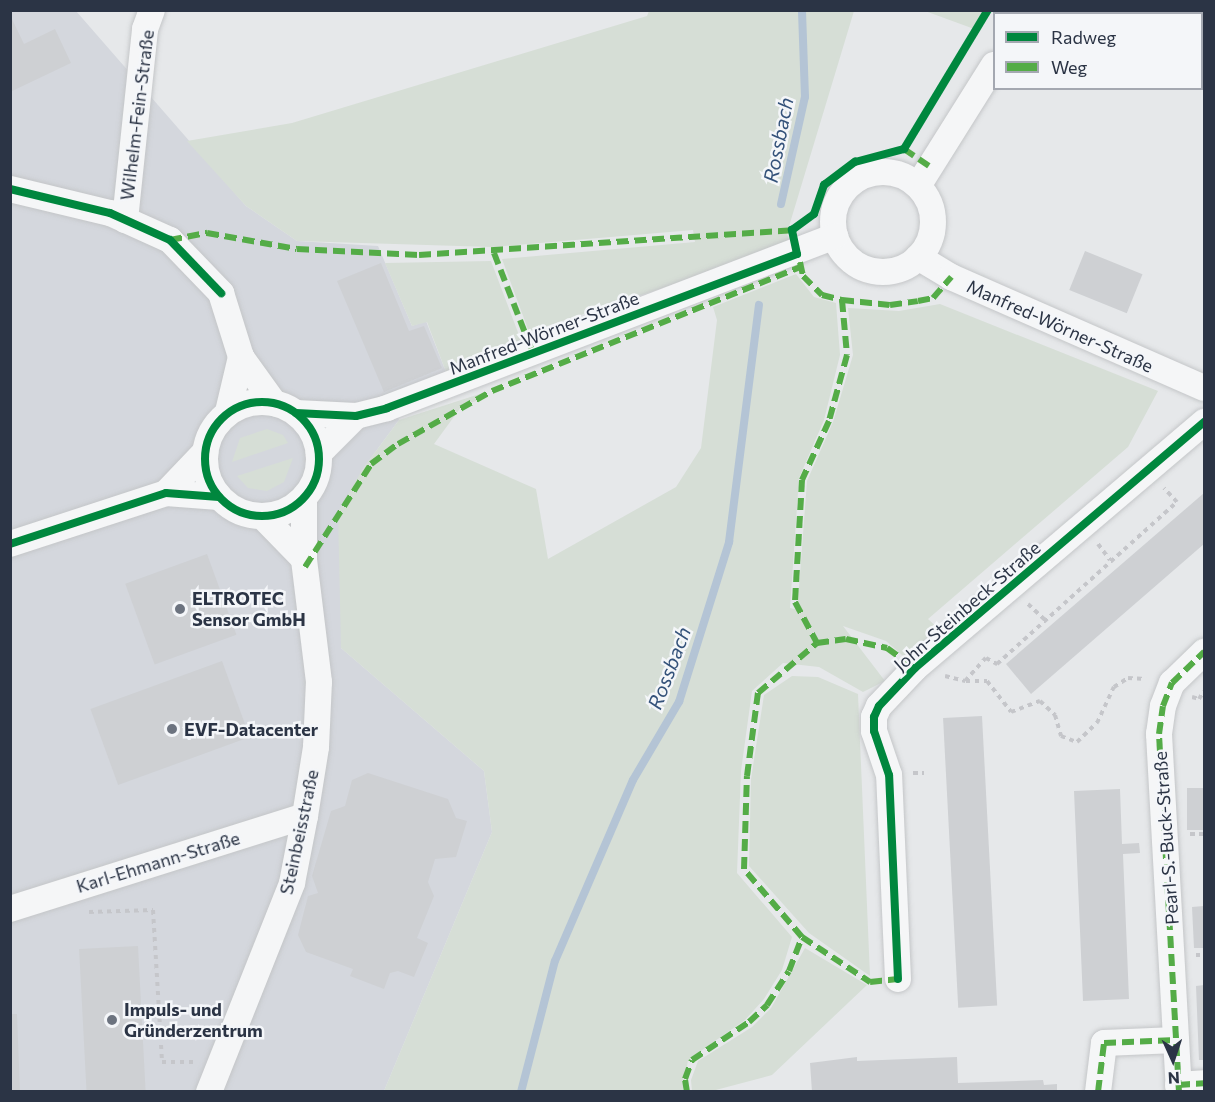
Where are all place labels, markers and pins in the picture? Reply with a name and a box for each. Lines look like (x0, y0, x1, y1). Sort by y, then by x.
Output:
place label: ELTROTEC Sensor GmbH (192, 588, 306, 630)
marker: ELTROTEC Sensor GmbH (173, 602, 187, 616)
place label: EVF-Datacenter (184, 718, 318, 740)
marker: EVF-Datacenter (165, 722, 179, 736)
place label: Impuls- und Gründerzentrum (124, 999, 263, 1042)
marker: Impuls- und Gründerzentrum (105, 1013, 119, 1027)

